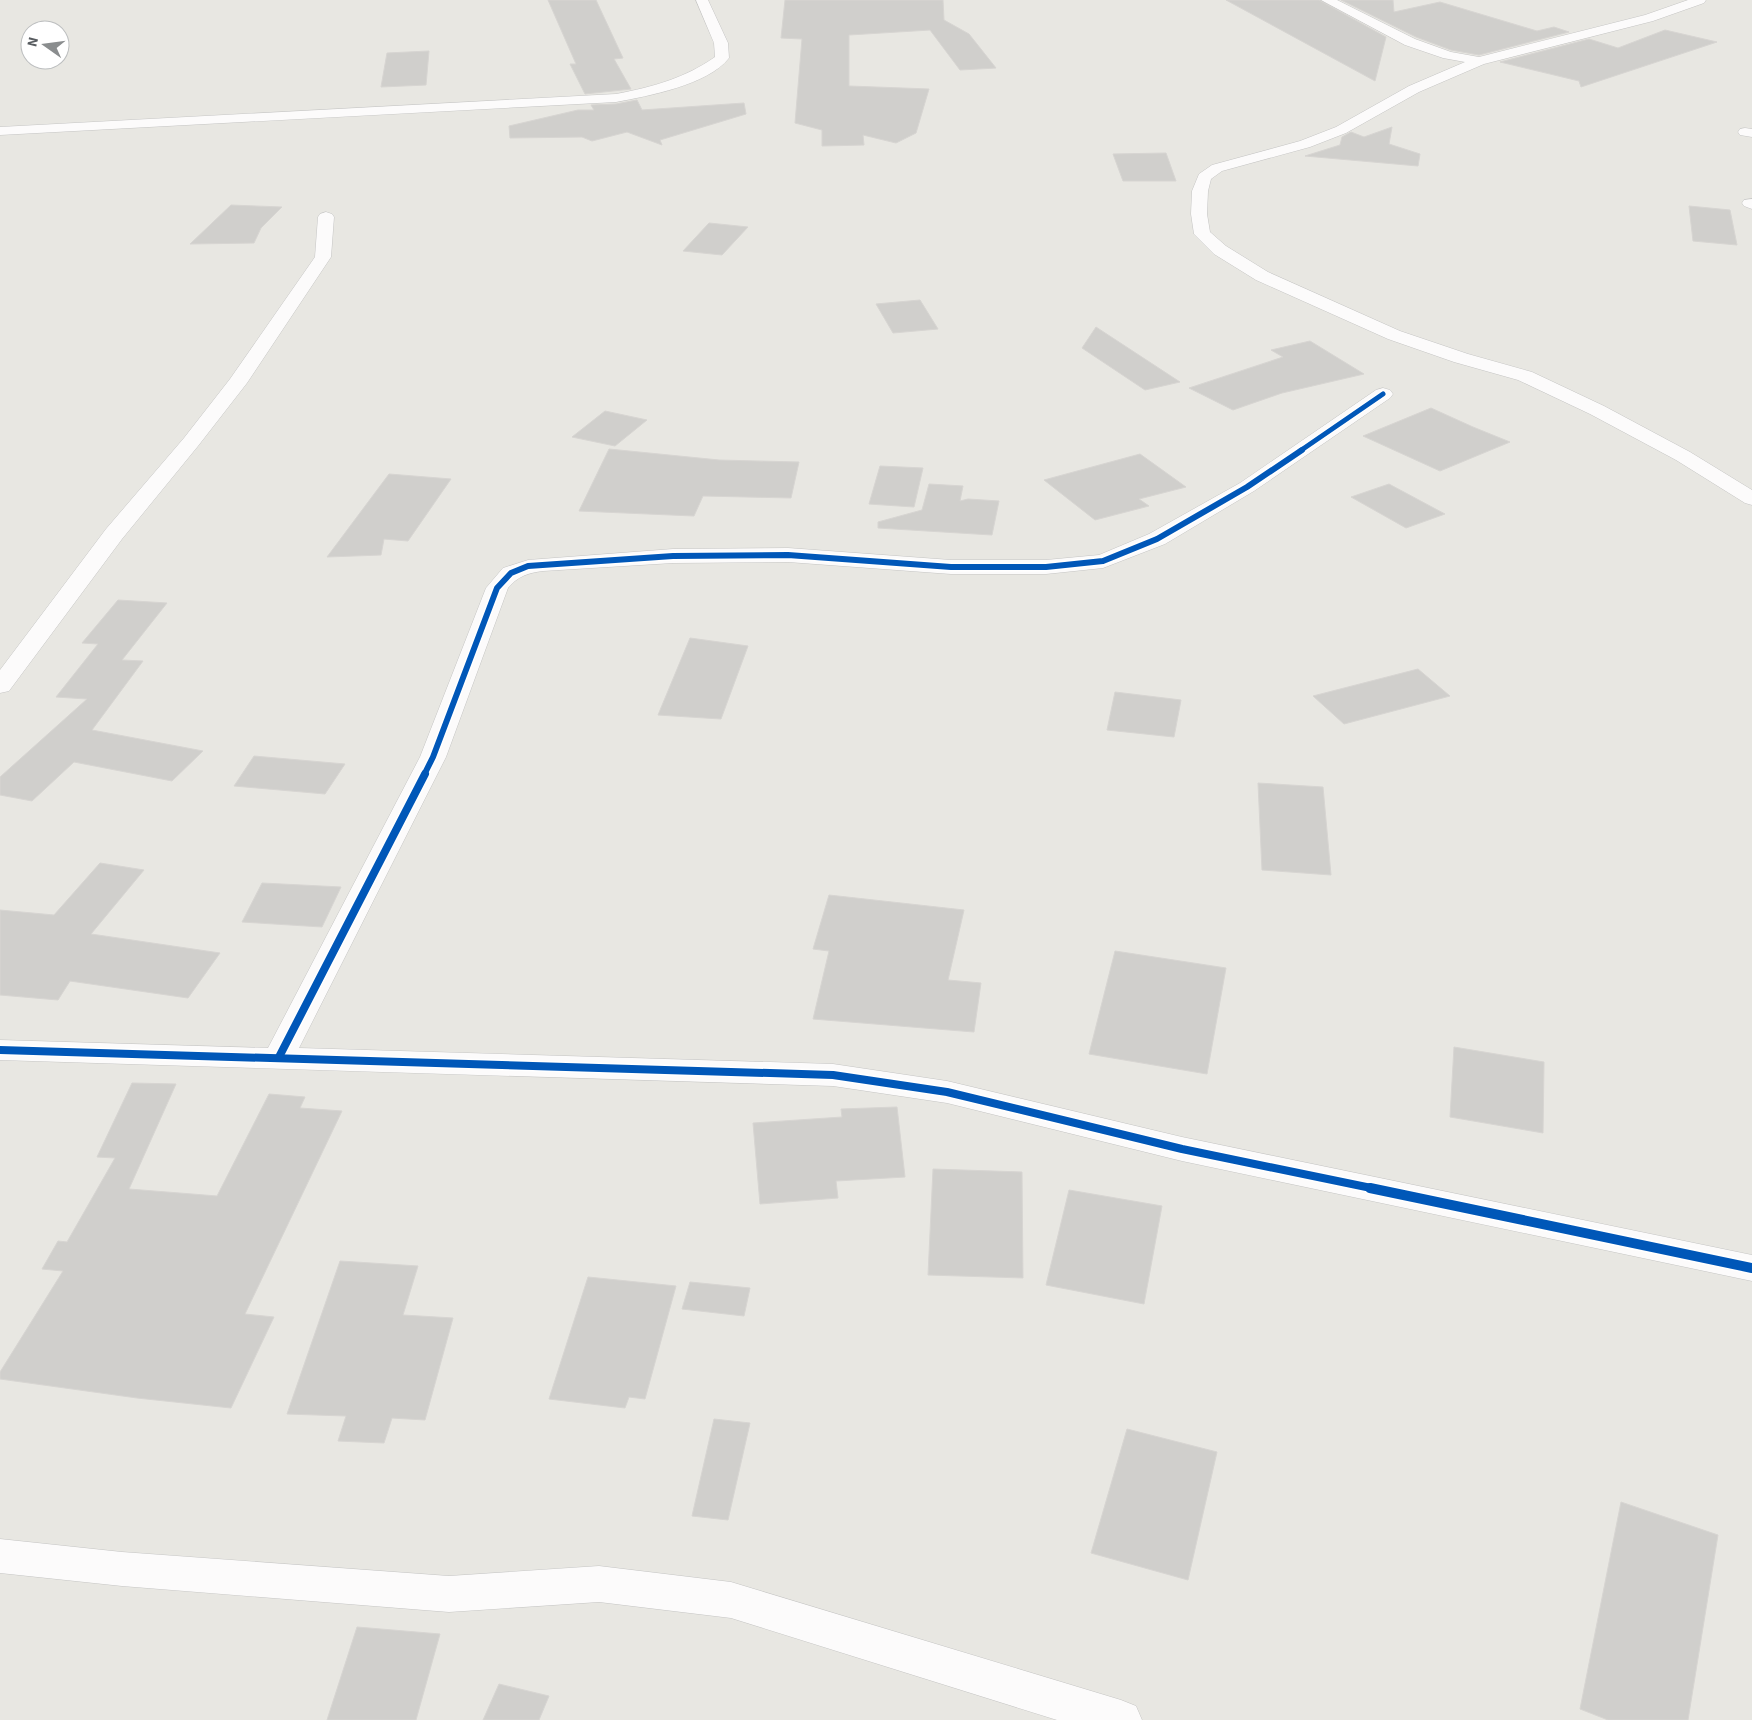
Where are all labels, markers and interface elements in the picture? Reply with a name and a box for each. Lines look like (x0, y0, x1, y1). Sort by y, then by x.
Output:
north arrow (20, 20, 70, 70)
text: N (23, 35, 44, 49)

